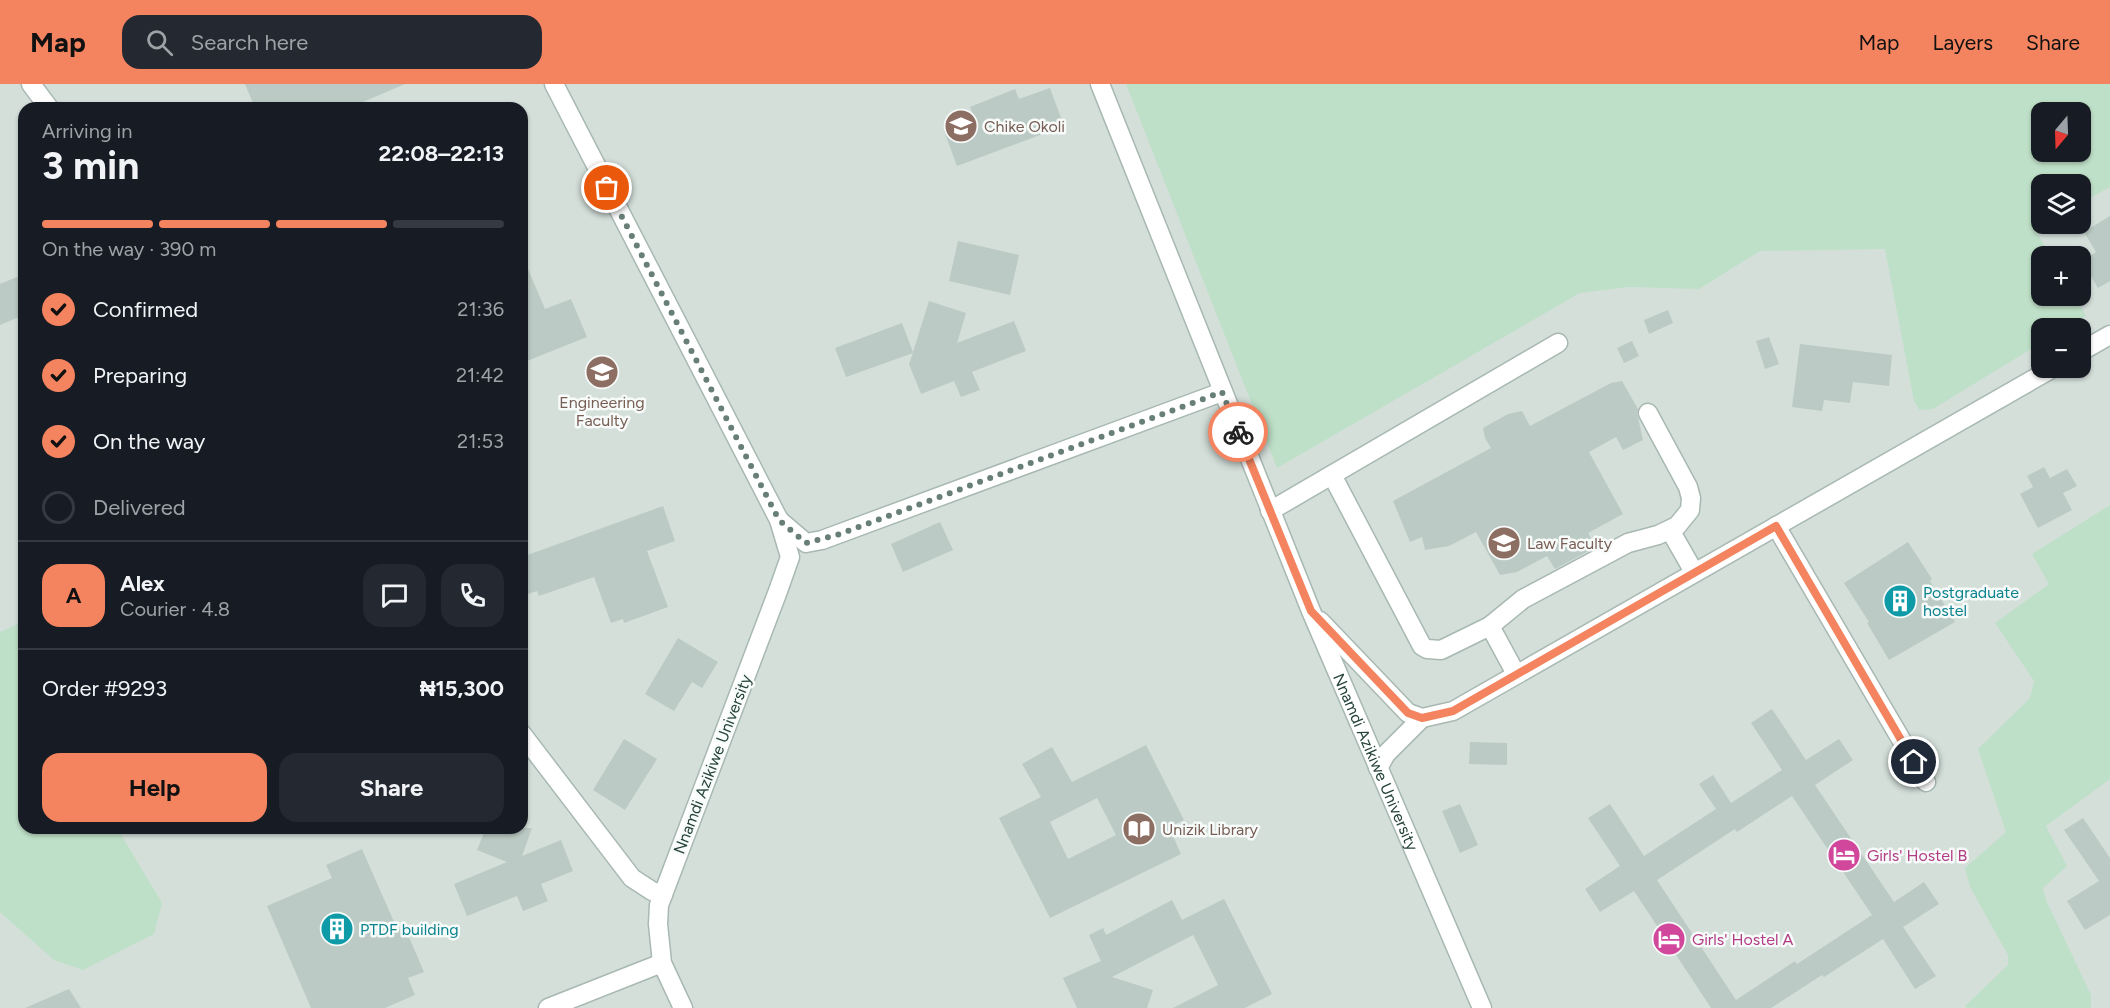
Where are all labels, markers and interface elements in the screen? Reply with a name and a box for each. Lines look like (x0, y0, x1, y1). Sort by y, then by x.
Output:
search box (122, 15, 542, 69)
text: Map (30, 25, 86, 59)
icon: search (143, 26, 176, 59)
text: Search here (191, 29, 308, 56)
text: Map (1859, 30, 1899, 55)
text: Layers (1932, 30, 1993, 55)
text: Share (2026, 30, 2080, 55)
north arrow (2031, 102, 2091, 162)
map controls (2031, 102, 2091, 378)
school or university icon: Chike Okoli (943, 108, 979, 144)
place label: Chike Okoli (984, 117, 1065, 136)
text: Arriving in (42, 119, 132, 143)
text: 22:08–22:13 (378, 140, 504, 167)
text: 3 min (42, 142, 139, 189)
pin (581, 162, 632, 213)
icon: bag (590, 171, 623, 204)
button: layers (2031, 174, 2091, 234)
text: On the way · 390 m (42, 237, 216, 261)
button: + (2031, 246, 2091, 306)
icon: check (42, 293, 75, 326)
text: Confirmed (93, 296, 198, 323)
text: 21:36 (457, 297, 504, 321)
button: − (2031, 318, 2091, 378)
school or university icon: Engineering Faculty (584, 354, 620, 390)
icon: check (42, 359, 75, 392)
text: Preparing (93, 362, 187, 389)
text: 21:42 (456, 363, 504, 387)
place label: Engineering Faculty (559, 393, 645, 430)
courier (1208, 402, 1268, 462)
icon: bike (1222, 416, 1255, 449)
icon: check (42, 425, 75, 458)
text: On the way (93, 428, 205, 455)
text: 21:53 (457, 429, 504, 453)
text: Delivered (93, 494, 186, 521)
school or university icon: Law Faculty (1486, 525, 1522, 561)
place label: Law Faculty (1527, 534, 1613, 553)
button: chat (363, 564, 426, 627)
button: phone (441, 564, 504, 627)
text: Alex (120, 570, 165, 597)
text: A (66, 582, 81, 609)
building icon: Postgraduate hostel (1882, 583, 1918, 619)
place label: Postgraduate hostel (1923, 583, 2019, 620)
text: Courier · 4.8 (120, 597, 230, 621)
street label: Nnamdi Azikiwe University (669, 671, 756, 857)
street label: Nnamdi Azikiwe University (1329, 671, 1422, 854)
text: Order #9293 (42, 675, 167, 702)
text: ₦15,300 (420, 675, 504, 702)
pin (1888, 736, 1939, 787)
icon: home (1897, 745, 1930, 778)
button: Help (42, 753, 267, 822)
button: Share (279, 753, 504, 822)
library icon: Unizik Library (1121, 811, 1157, 847)
place label: Unizik Library (1162, 820, 1259, 839)
hotel icon: Girls' Hostel B (1826, 837, 1862, 873)
place label: Girls' Hostel B (1867, 846, 1967, 865)
building icon: PTDF building (319, 911, 355, 947)
place label: PTDF building (360, 920, 459, 939)
hotel icon: Girls' Hostel A (1651, 921, 1687, 957)
place label: Girls' Hostel A (1692, 930, 1793, 949)

